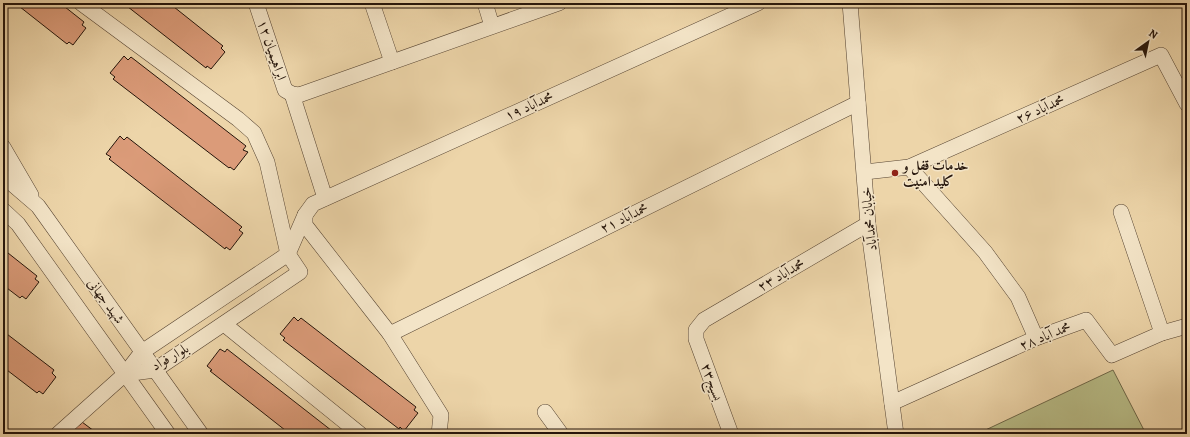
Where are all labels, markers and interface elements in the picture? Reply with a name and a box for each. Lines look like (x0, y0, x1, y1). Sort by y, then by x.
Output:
street label: ابراهیمیان ۱۲ (253, 17, 291, 83)
north arrow (1128, 22, 1168, 62)
text: N (1146, 26, 1161, 43)
street label: محمدآباد ۱۹ (502, 87, 556, 125)
street label: محمدآباد ۲۶ (1013, 90, 1067, 128)
place label: خدمات قفل و کلید امنیت (901, 156, 969, 191)
marker: خدمات قفل و کلید امنیت (890, 168, 900, 178)
street label: خیابان محمدآباد (856, 186, 882, 252)
street label: محمدآباد ۲۱ (597, 198, 651, 238)
street label: محمدآباد ۲۳ (754, 254, 808, 296)
street label: شهید جهانی (83, 274, 129, 328)
street label: محمد آباد ۲۸ (1016, 317, 1074, 355)
street label: بلوار فواد (148, 339, 193, 375)
street label: بسیج۲۳ (694, 361, 728, 404)

